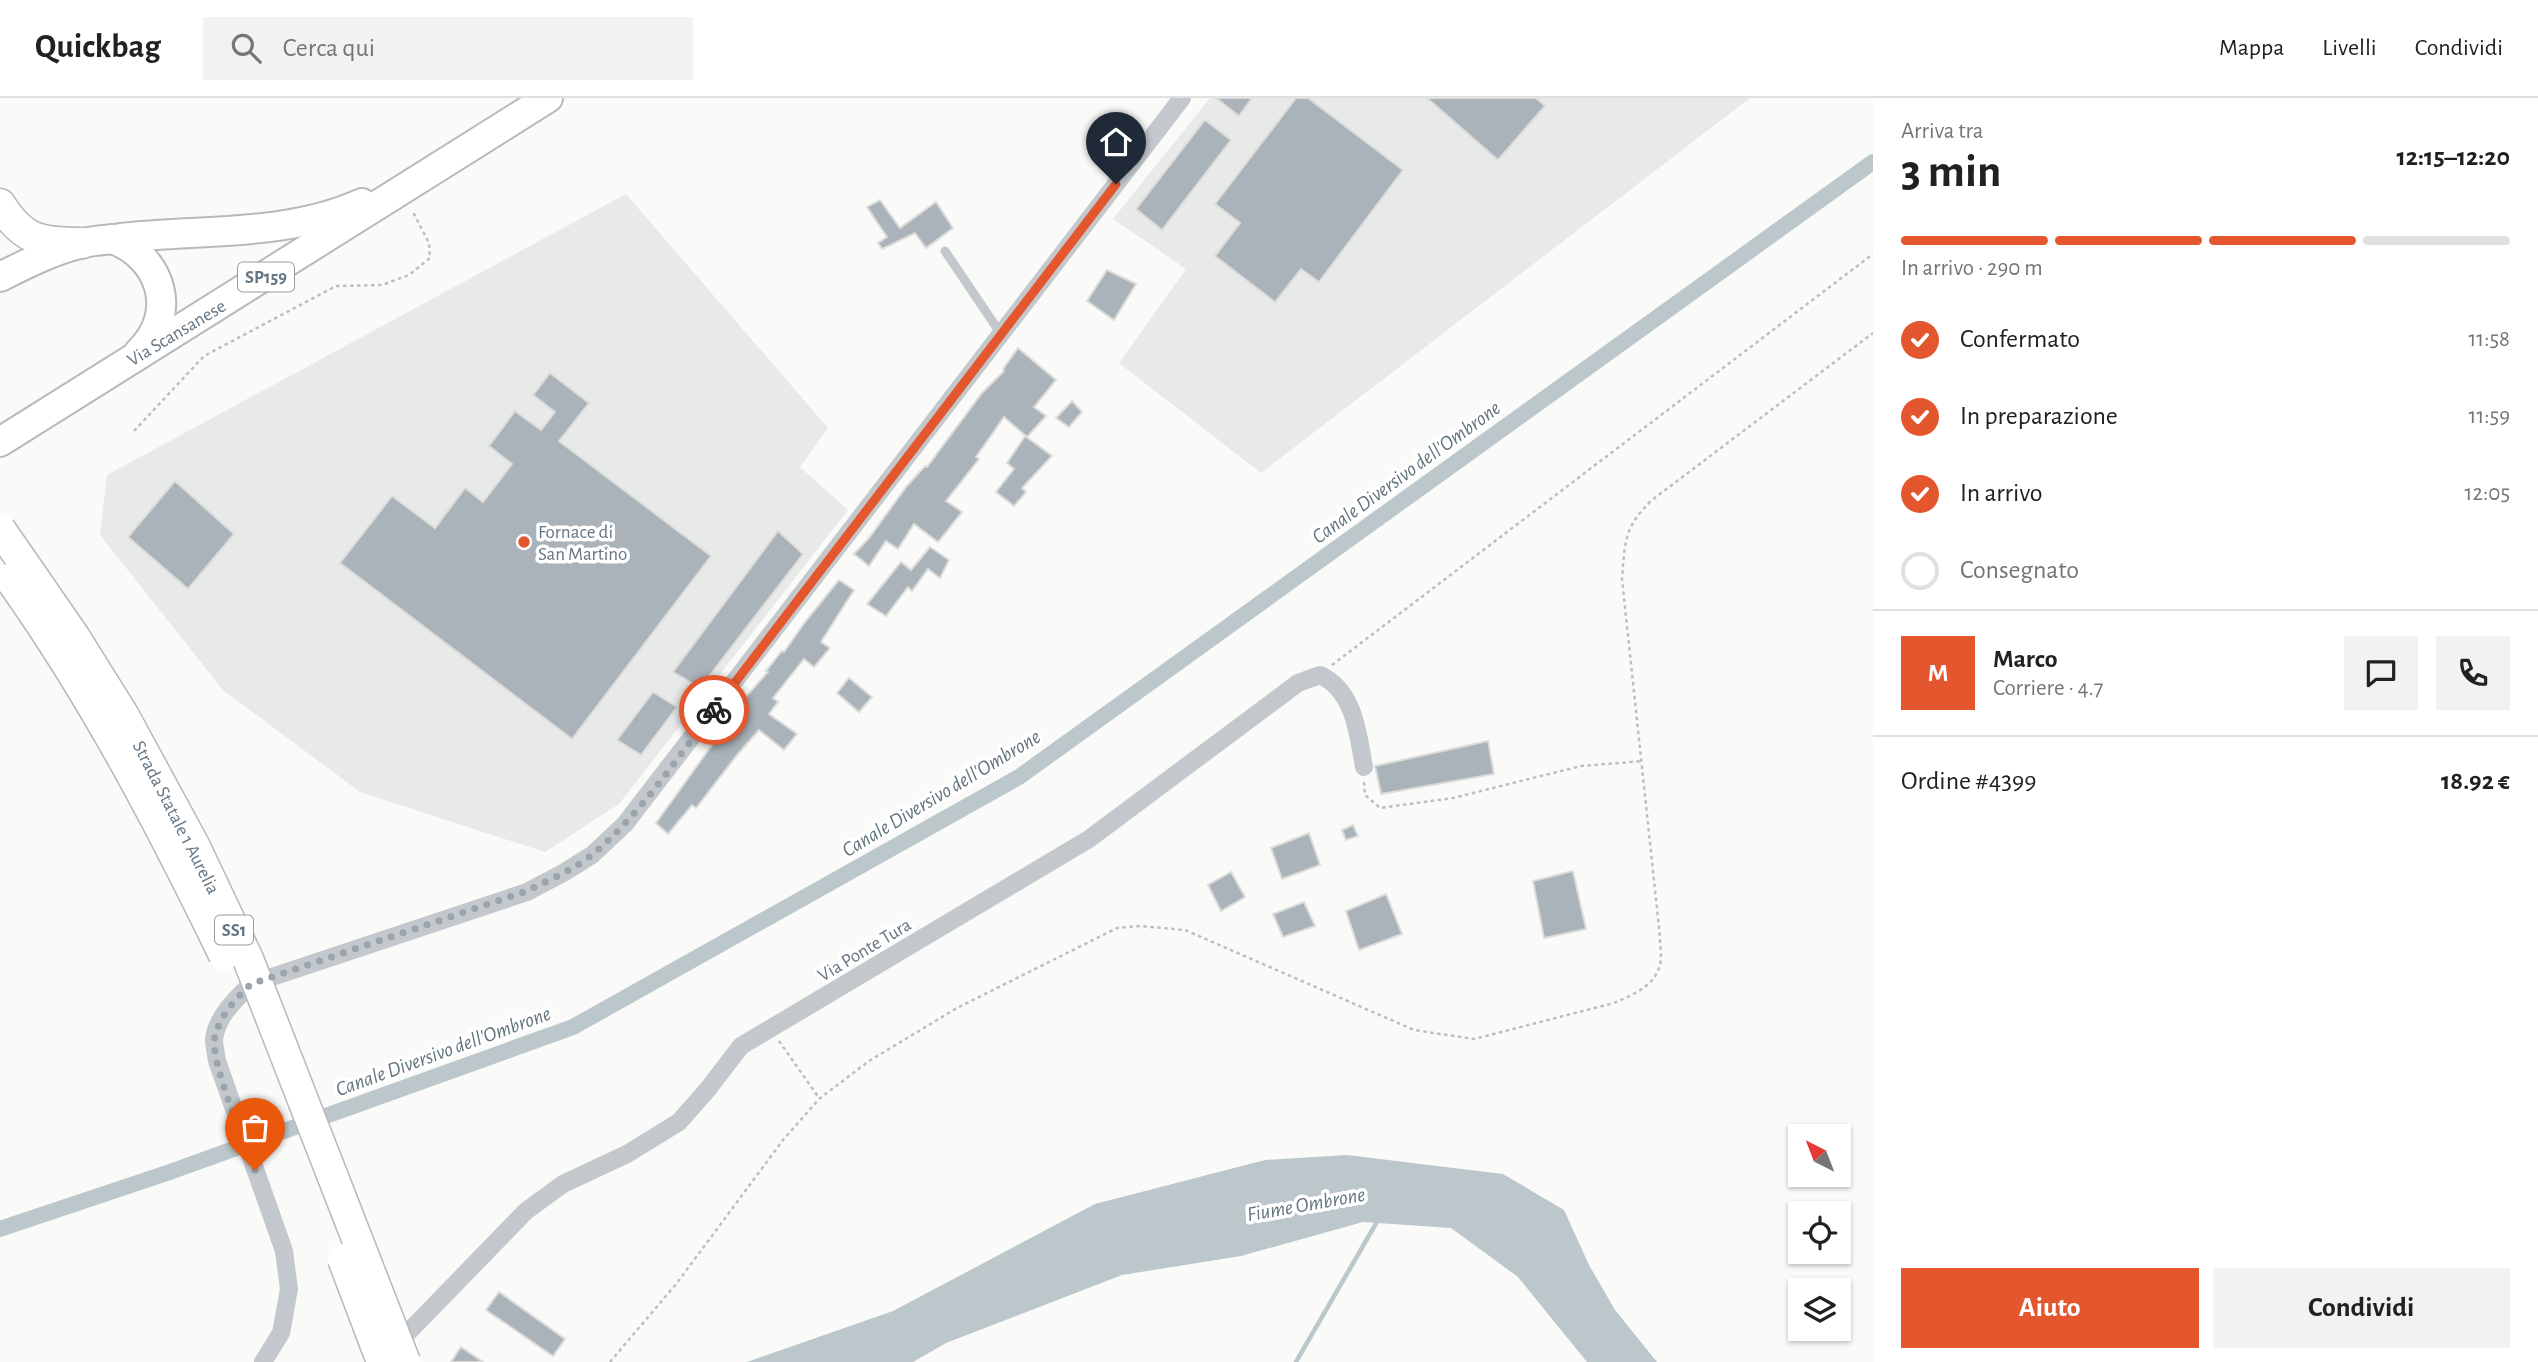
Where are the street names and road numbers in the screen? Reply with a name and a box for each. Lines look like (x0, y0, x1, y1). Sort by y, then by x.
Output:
road number: SP159 (238, 262, 294, 292)
street label: Via Scansanese (124, 296, 229, 370)
street label: Strada Statale 1 Aurelia (129, 738, 223, 898)
street label: Via Ponte Tura (815, 915, 915, 985)
road number: SS1 (215, 916, 253, 944)

